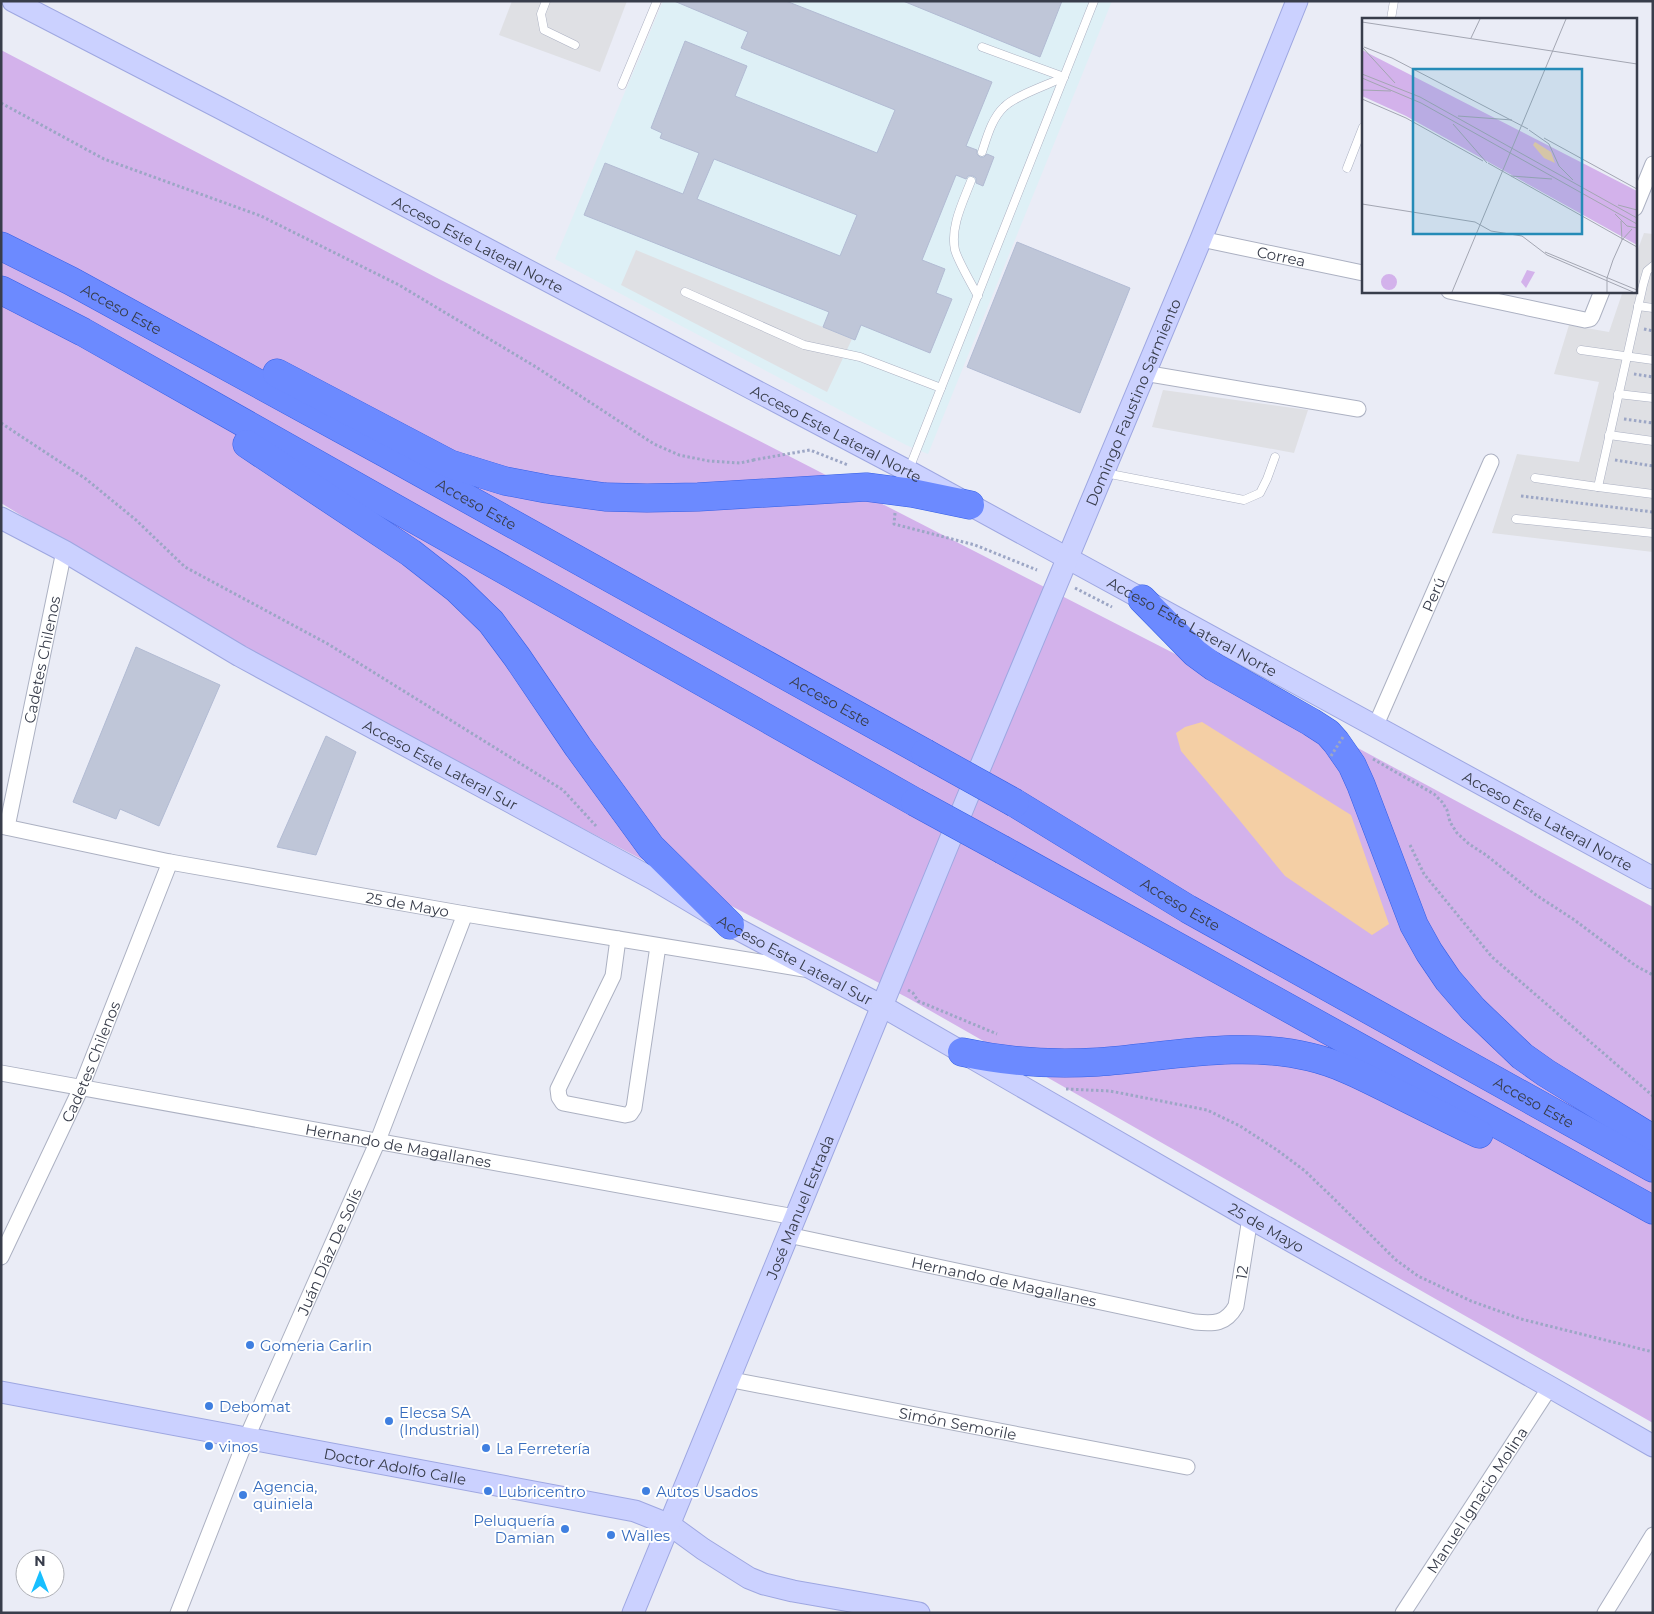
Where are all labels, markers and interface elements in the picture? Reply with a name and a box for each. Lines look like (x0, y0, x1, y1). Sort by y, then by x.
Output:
inset map (1362, 18, 1636, 292)
street label: Acceso Este Lateral Norte (389, 191, 567, 297)
street label: Correa (1255, 241, 1307, 270)
street label: Acceso Este (78, 279, 165, 338)
street label: Domingo Faustino Sarmiento (1081, 296, 1185, 509)
street label: Acceso Este Lateral Norte (748, 380, 925, 486)
street label: Acceso Este (433, 474, 520, 534)
street label: Acceso Este Lateral Norte (1104, 572, 1281, 680)
street label: Perú (1417, 574, 1449, 614)
street label: Cadetes Chilenos (19, 594, 64, 725)
street label: Acceso Este (787, 671, 874, 730)
street label: Acceso Este Lateral Sur (360, 715, 521, 814)
street label: Acceso Este Lateral Norte (1460, 767, 1636, 875)
street label: Acceso Este (1137, 873, 1224, 935)
street label: 25 de Mayo (364, 887, 451, 921)
street label: Acceso Este Lateral Sur (714, 910, 876, 1009)
street label: Cadetes Chilenos (57, 998, 124, 1125)
street label: Acceso Este (1490, 1072, 1578, 1132)
street label: Hernando de Magallanes (304, 1119, 493, 1171)
street label: José Manuel Estrada (761, 1132, 838, 1283)
street label: Juán Díaz De Solís (292, 1185, 365, 1319)
street label: 25 de Mayo (1225, 1198, 1308, 1256)
street label: Hernando de Magallanes (910, 1252, 1098, 1310)
street label: 12 (1231, 1264, 1252, 1281)
place label: Gomeria Carlin (260, 1336, 372, 1355)
marker: Gomeria Carlin (244, 1339, 256, 1351)
place label: Debomat (219, 1397, 291, 1416)
marker: Debomat (203, 1400, 215, 1412)
place label: Elecsa SA (Industrial) (399, 1403, 480, 1439)
street label: Simón Semorile (897, 1403, 1018, 1444)
marker: Elecsa SA (Industrial) (383, 1415, 395, 1427)
street label: Manuel Ignacio Molina (1422, 1423, 1531, 1577)
place label: vinos (219, 1437, 258, 1456)
place label: La Ferretería (496, 1439, 590, 1458)
marker: vinos (203, 1440, 215, 1452)
marker: La Ferretería (480, 1442, 492, 1454)
street label: Doctor Adolfo Calle (322, 1443, 468, 1489)
place label: Agencia, quiniela (253, 1477, 318, 1513)
place label: Lubricentro (498, 1482, 586, 1501)
place label: Autos Usados (656, 1482, 758, 1501)
marker: Lubricentro (482, 1485, 494, 1497)
marker: Autos Usados (640, 1485, 652, 1497)
marker: Agencia, quiniela (237, 1489, 249, 1501)
place label: Peluquería Damian (473, 1511, 555, 1547)
marker: Peluquería Damian (559, 1523, 571, 1535)
place label: Walles (621, 1526, 670, 1545)
marker: Walles (605, 1529, 617, 1541)
north arrow (15, 1549, 65, 1599)
text: N (34, 1552, 46, 1570)

